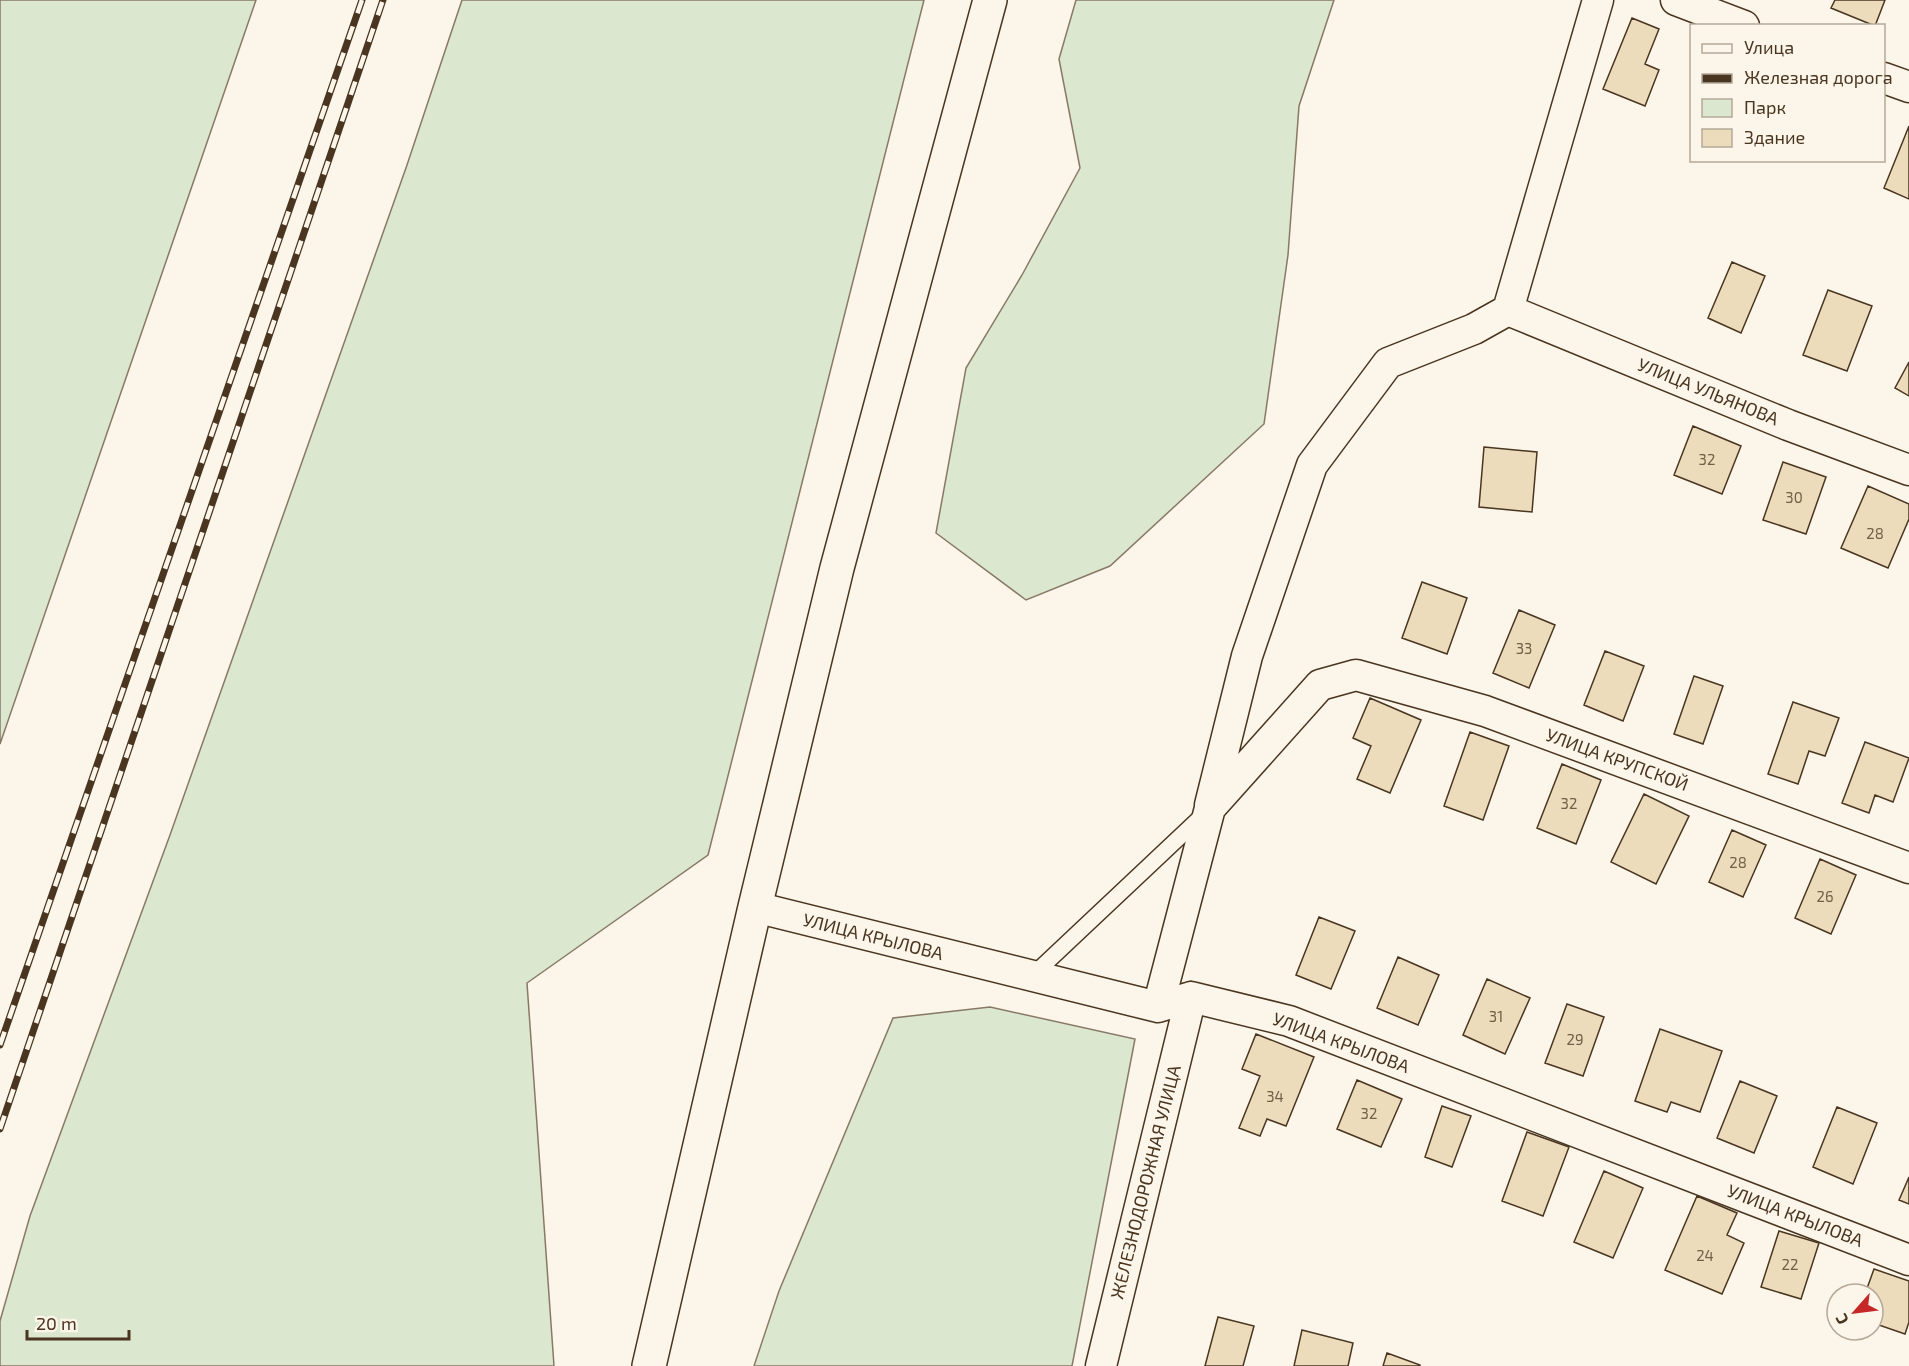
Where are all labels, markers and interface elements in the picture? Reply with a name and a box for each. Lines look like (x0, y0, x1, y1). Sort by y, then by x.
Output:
legend (1690, 24, 1885, 162)
text: Улица (1744, 36, 1794, 58)
text: Железная дорога (1744, 66, 1893, 88)
text: Парк (1744, 96, 1786, 118)
text: Здание (1744, 126, 1805, 148)
street label: УЛИЦА УЛЬЯНОВА (1635, 353, 1783, 430)
house number: 32 (1699, 450, 1715, 468)
house number: 30 (1785, 488, 1803, 506)
house number: 28 (1866, 524, 1884, 542)
house number: 33 (1516, 639, 1532, 657)
street label: УЛИЦА КРУПСКОЙ (1543, 723, 1692, 795)
house number: 32 (1561, 794, 1577, 812)
house number: 28 (1729, 853, 1747, 871)
house number: 26 (1816, 887, 1834, 905)
street label: УЛИЦА КРЫЛОВА (801, 908, 946, 964)
street label: УЛИЦА КРЫЛОВА (1270, 1007, 1413, 1077)
house number: 31 (1489, 1007, 1503, 1025)
house number: 29 (1566, 1030, 1584, 1048)
street label: ЖЕЛЕЗНОДОРОЖНАЯ УЛИЦА (1105, 1062, 1185, 1301)
house number: 34 (1266, 1087, 1284, 1105)
house number: 32 (1361, 1104, 1377, 1122)
street label: УЛИЦА КРЫЛОВА (1724, 1179, 1867, 1251)
house number: 24 (1696, 1246, 1714, 1264)
house number: 22 (1782, 1255, 1798, 1273)
north arrow (1825, 1282, 1885, 1342)
scale bar (27, 1303, 129, 1341)
text: С (1831, 1311, 1852, 1328)
text: 20 m (36, 1312, 77, 1334)

